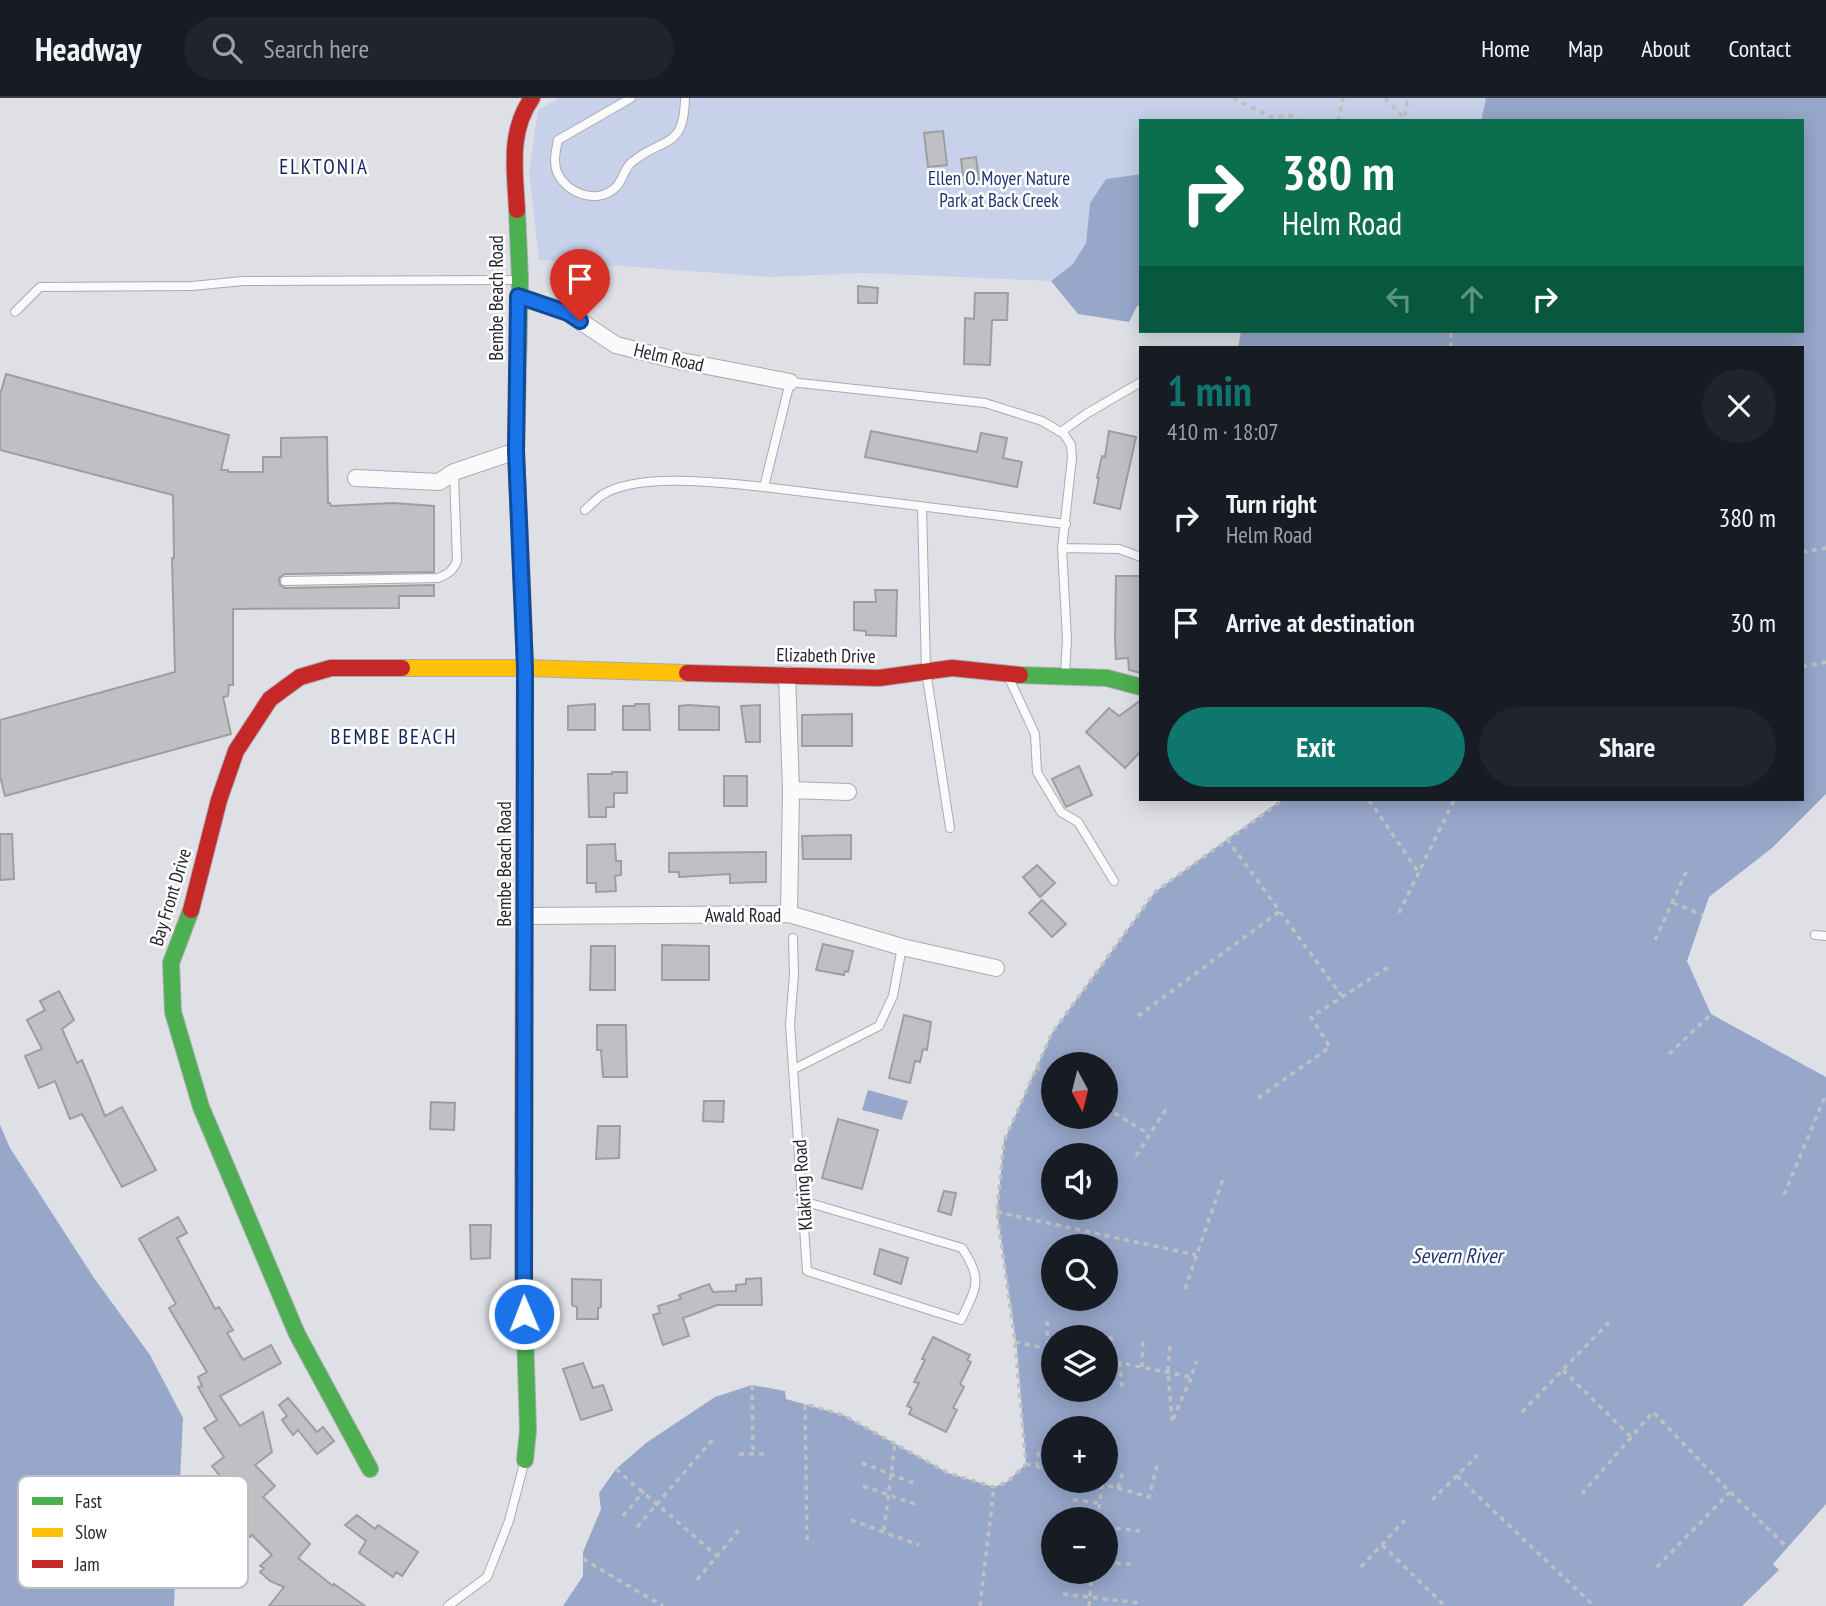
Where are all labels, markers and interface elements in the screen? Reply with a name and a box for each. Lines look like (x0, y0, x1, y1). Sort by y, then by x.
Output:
search box (184, 17, 674, 80)
text: Headway (35, 27, 142, 70)
icon: search (208, 29, 246, 67)
text: Search here (264, 32, 369, 65)
text: Home (1481, 33, 1530, 64)
text: Map (1568, 33, 1603, 64)
text: About (1641, 33, 1690, 64)
text: Contact (1728, 33, 1791, 64)
text: 380 m (1282, 140, 1395, 204)
icon: right (1167, 147, 1258, 238)
district label: ELKTONIA (279, 153, 369, 180)
park label: Ellen O. Moyer Nature Park at Back Creek (928, 166, 1070, 212)
text: Helm Road (1282, 202, 1402, 244)
street label: Bembe Beach Road (484, 235, 508, 361)
pin (550, 249, 610, 321)
icon: arrive (561, 260, 599, 298)
icon: left (1380, 280, 1418, 318)
icon: ahead (1453, 280, 1491, 318)
icon: right (1526, 280, 1564, 318)
street label: Helm Road (632, 337, 706, 377)
text: 1 min (1167, 363, 1252, 418)
button: close (1702, 369, 1776, 443)
text: 410 m · 18:07 (1167, 417, 1279, 446)
text: Turn right (1226, 487, 1317, 520)
icon: right (1167, 499, 1205, 537)
text: 380 m (1718, 501, 1776, 534)
text: Helm Road (1226, 520, 1312, 549)
icon: arrive (1167, 604, 1205, 642)
text: Arrive at destination (1226, 606, 1415, 639)
text: 30 m (1730, 606, 1776, 639)
street label: Elizabeth Drive (776, 642, 876, 668)
button: Exit (1167, 707, 1465, 787)
button: Share (1479, 707, 1776, 787)
district label: BEMBE BEACH (331, 723, 457, 750)
street label: Bembe Beach Road (492, 801, 516, 927)
street label: Bay Front Drive (144, 845, 196, 949)
street label: Awald Road (705, 903, 781, 927)
north arrow (1041, 1052, 1118, 1129)
map controls (1041, 1052, 1118, 1584)
street label: Klakring Road (787, 1139, 817, 1231)
button: sound (1041, 1143, 1118, 1220)
button: search (1041, 1234, 1118, 1311)
water label: Severn River (1412, 1242, 1506, 1269)
position arrow (487, 1277, 561, 1351)
button: layers (1041, 1325, 1118, 1402)
button: + (1041, 1416, 1118, 1493)
legend (18, 1476, 248, 1588)
text: Fast (75, 1489, 103, 1513)
button: − (1041, 1507, 1118, 1584)
text: Slow (75, 1520, 108, 1544)
text: Jam (74, 1552, 100, 1576)

